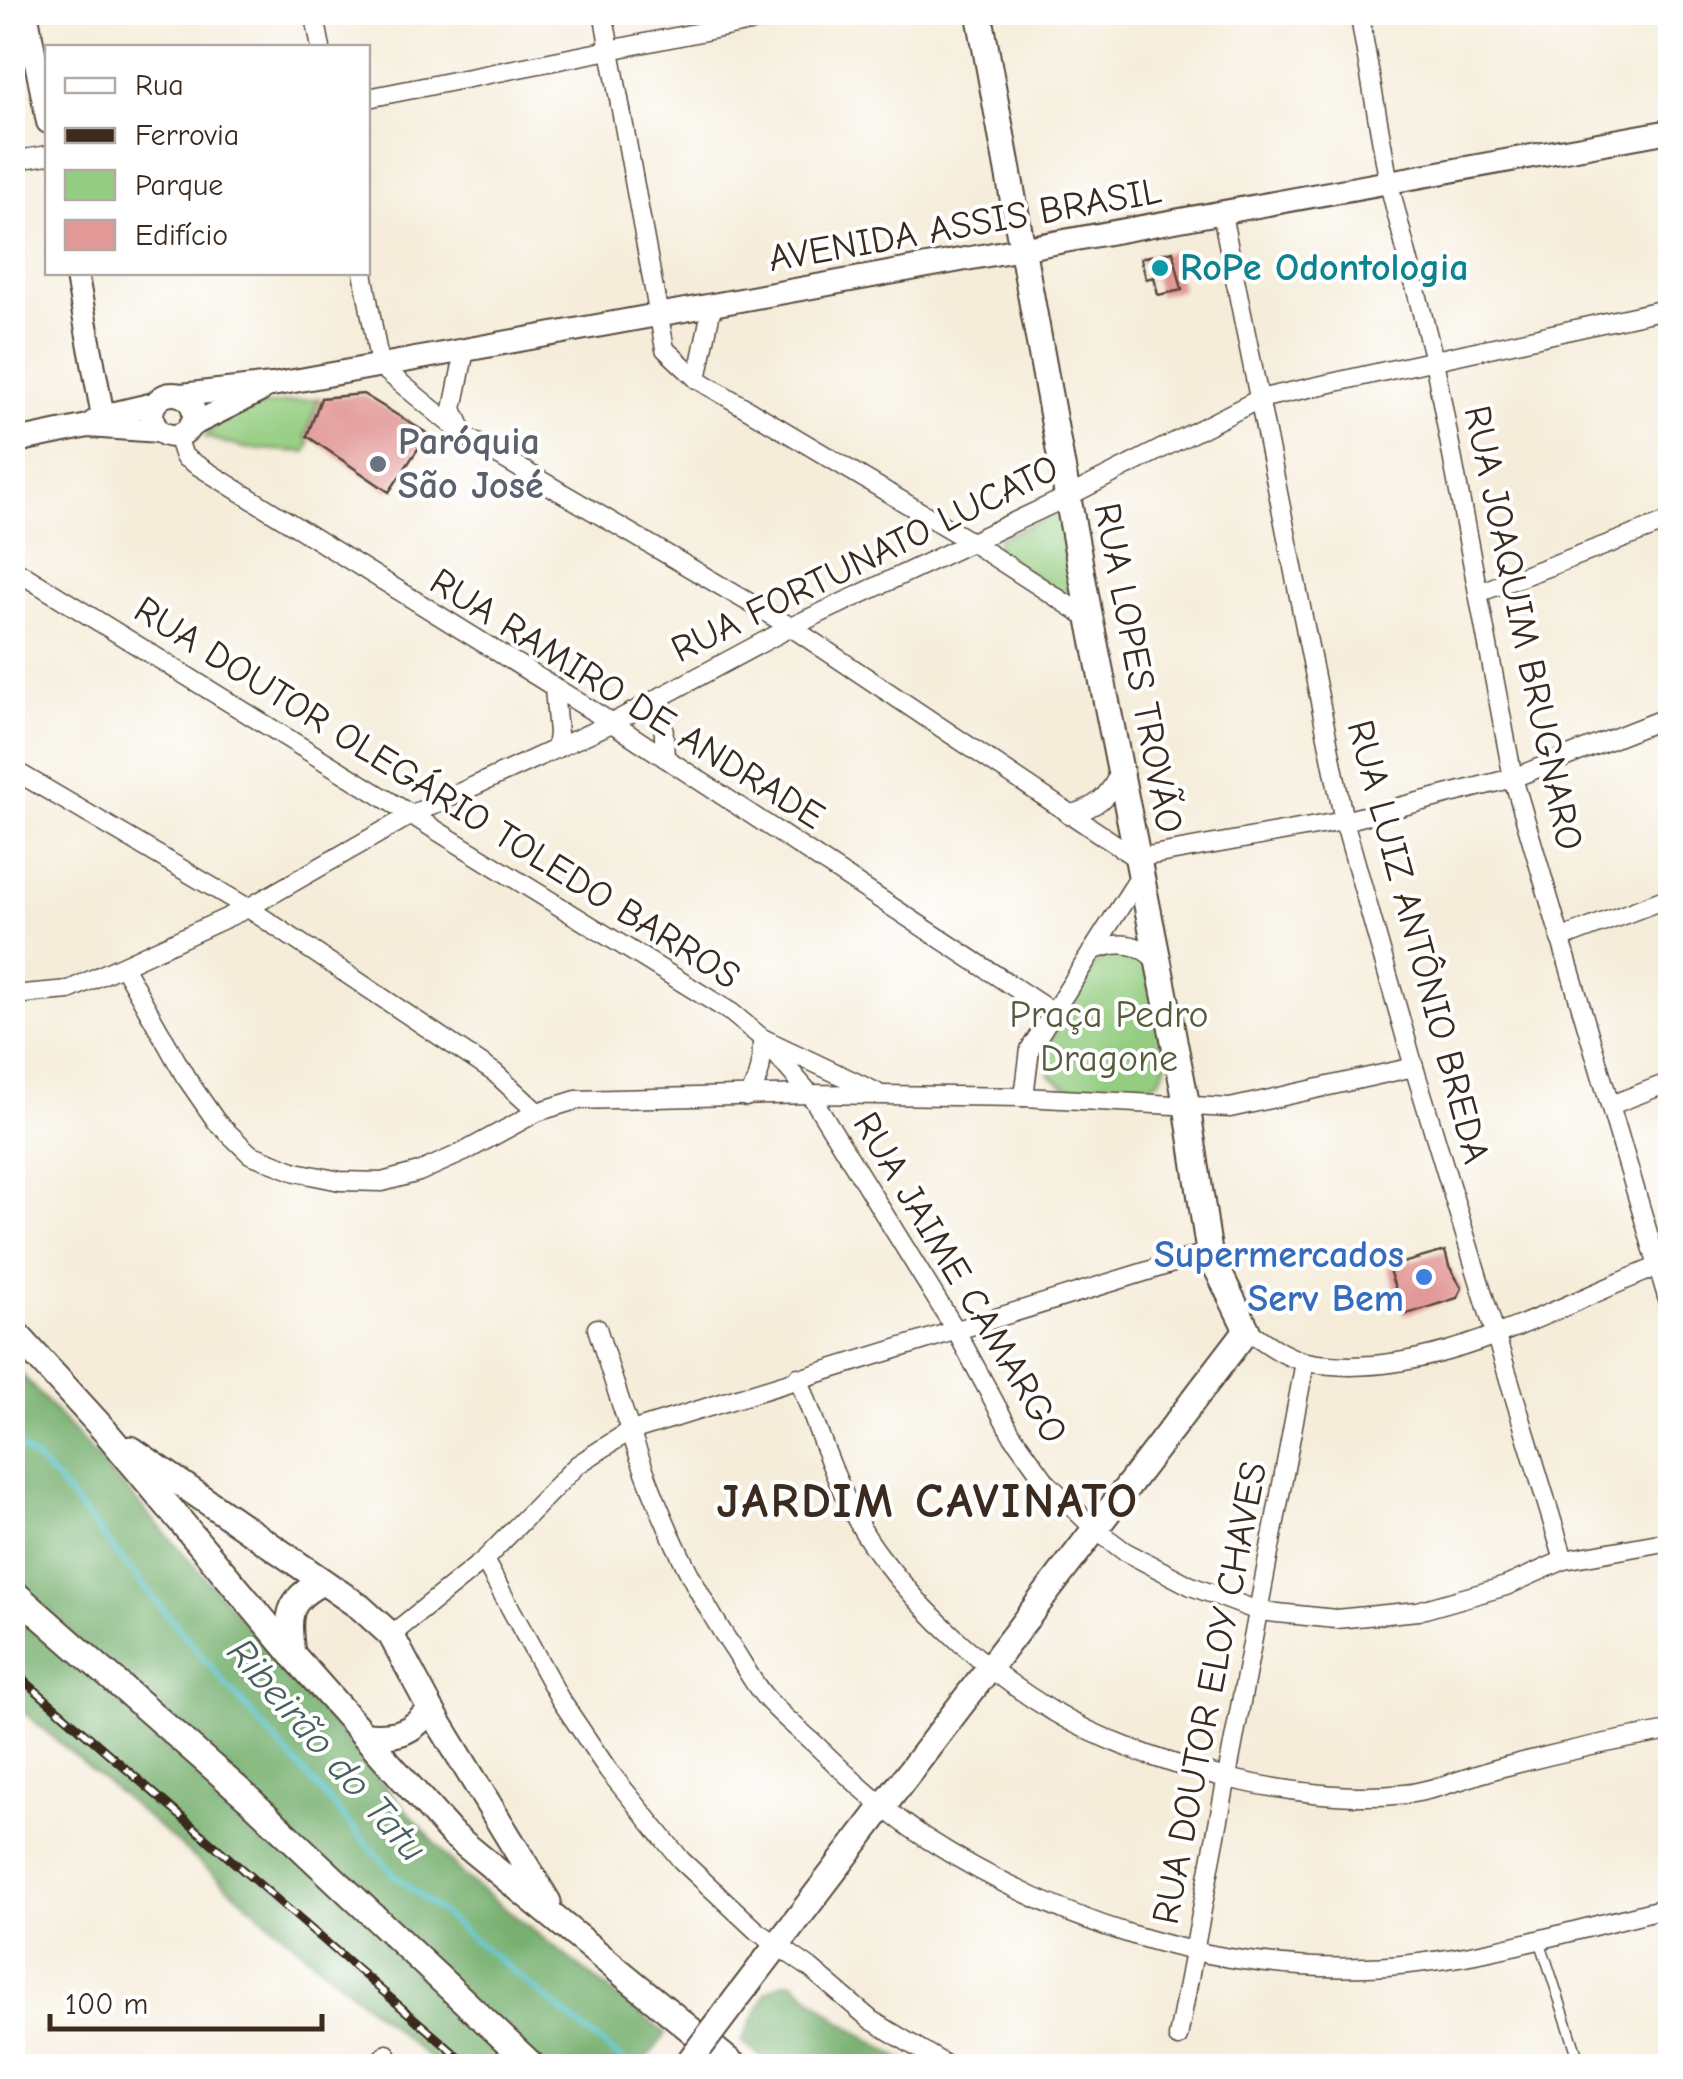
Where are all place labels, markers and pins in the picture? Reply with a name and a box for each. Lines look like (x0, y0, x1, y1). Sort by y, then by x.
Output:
place label: RoPe Odontologia (1180, 246, 1469, 290)
marker: RoPe Odontologia (1149, 257, 1171, 279)
place label: Paróquia São José (398, 420, 544, 508)
marker: Paróquia São José (367, 453, 389, 475)
place label: Supermercados Serv Bem (1154, 1233, 1404, 1321)
marker: Supermercados Serv Bem (1413, 1266, 1435, 1288)

